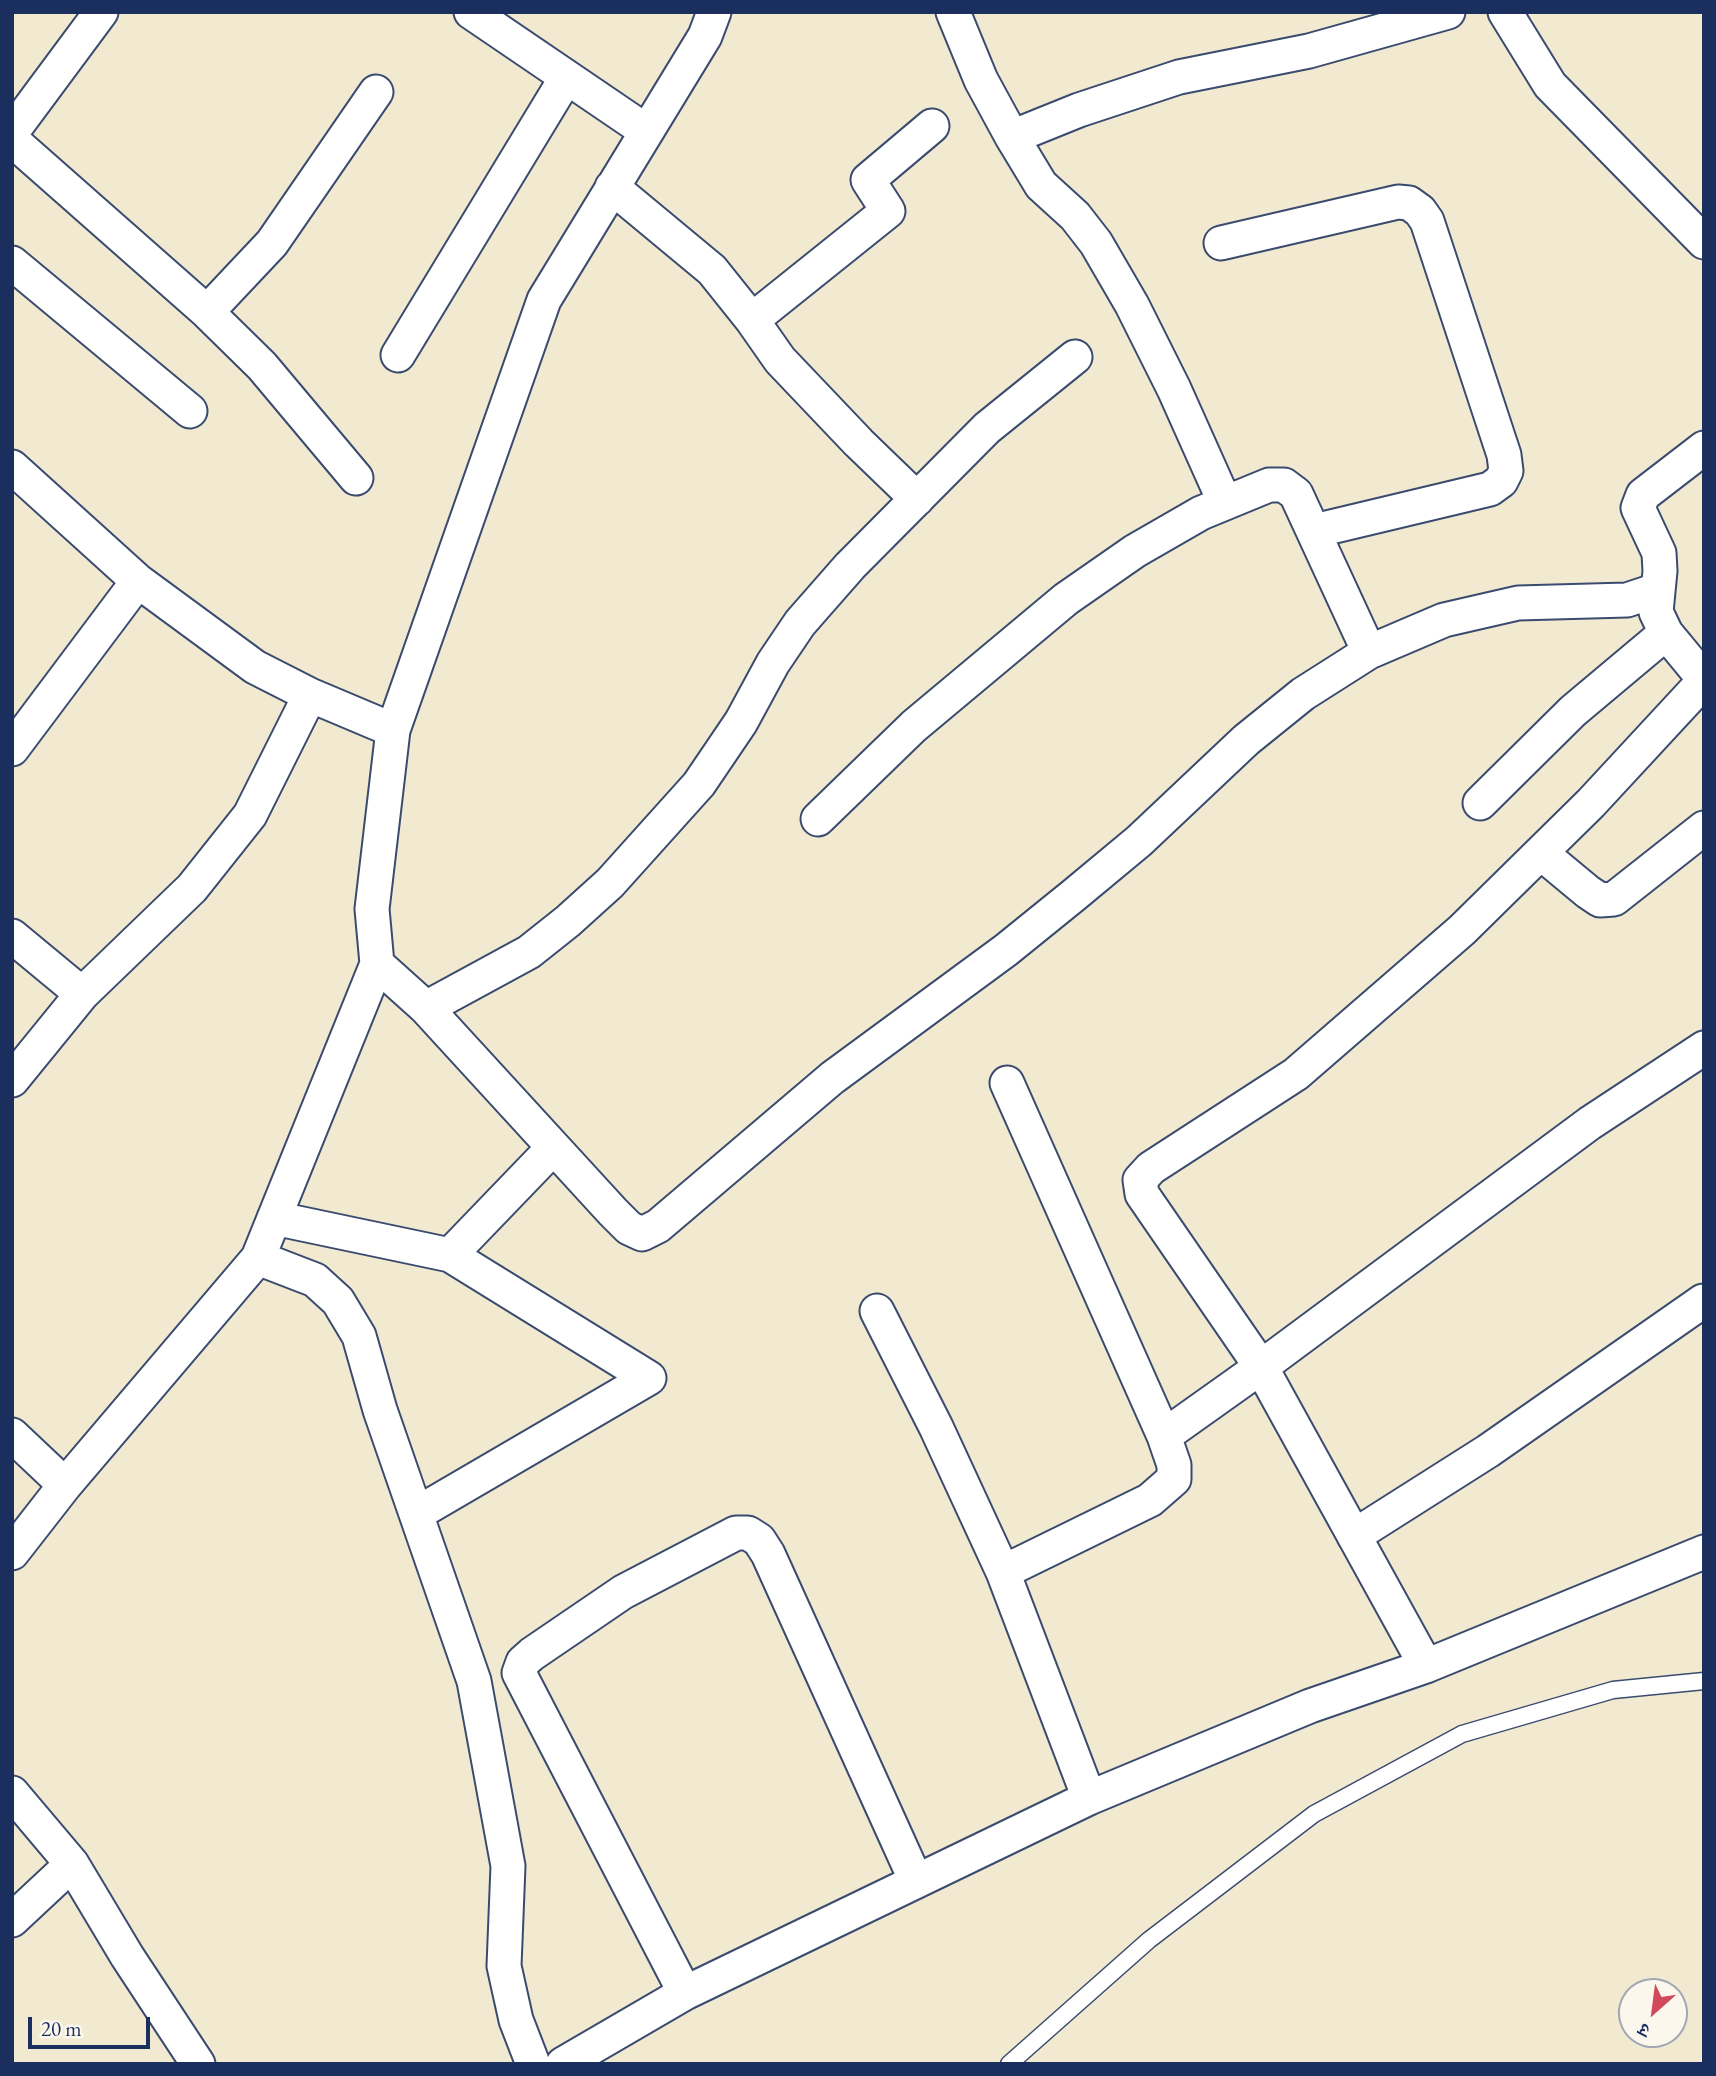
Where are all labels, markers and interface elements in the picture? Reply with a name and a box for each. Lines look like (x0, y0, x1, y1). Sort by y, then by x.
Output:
north arrow (1618, 1978, 1688, 2048)
scale bar (32, 2002, 154, 2046)
text: 20 m (41, 2015, 82, 2042)
text: उ (1634, 2017, 1654, 2044)

